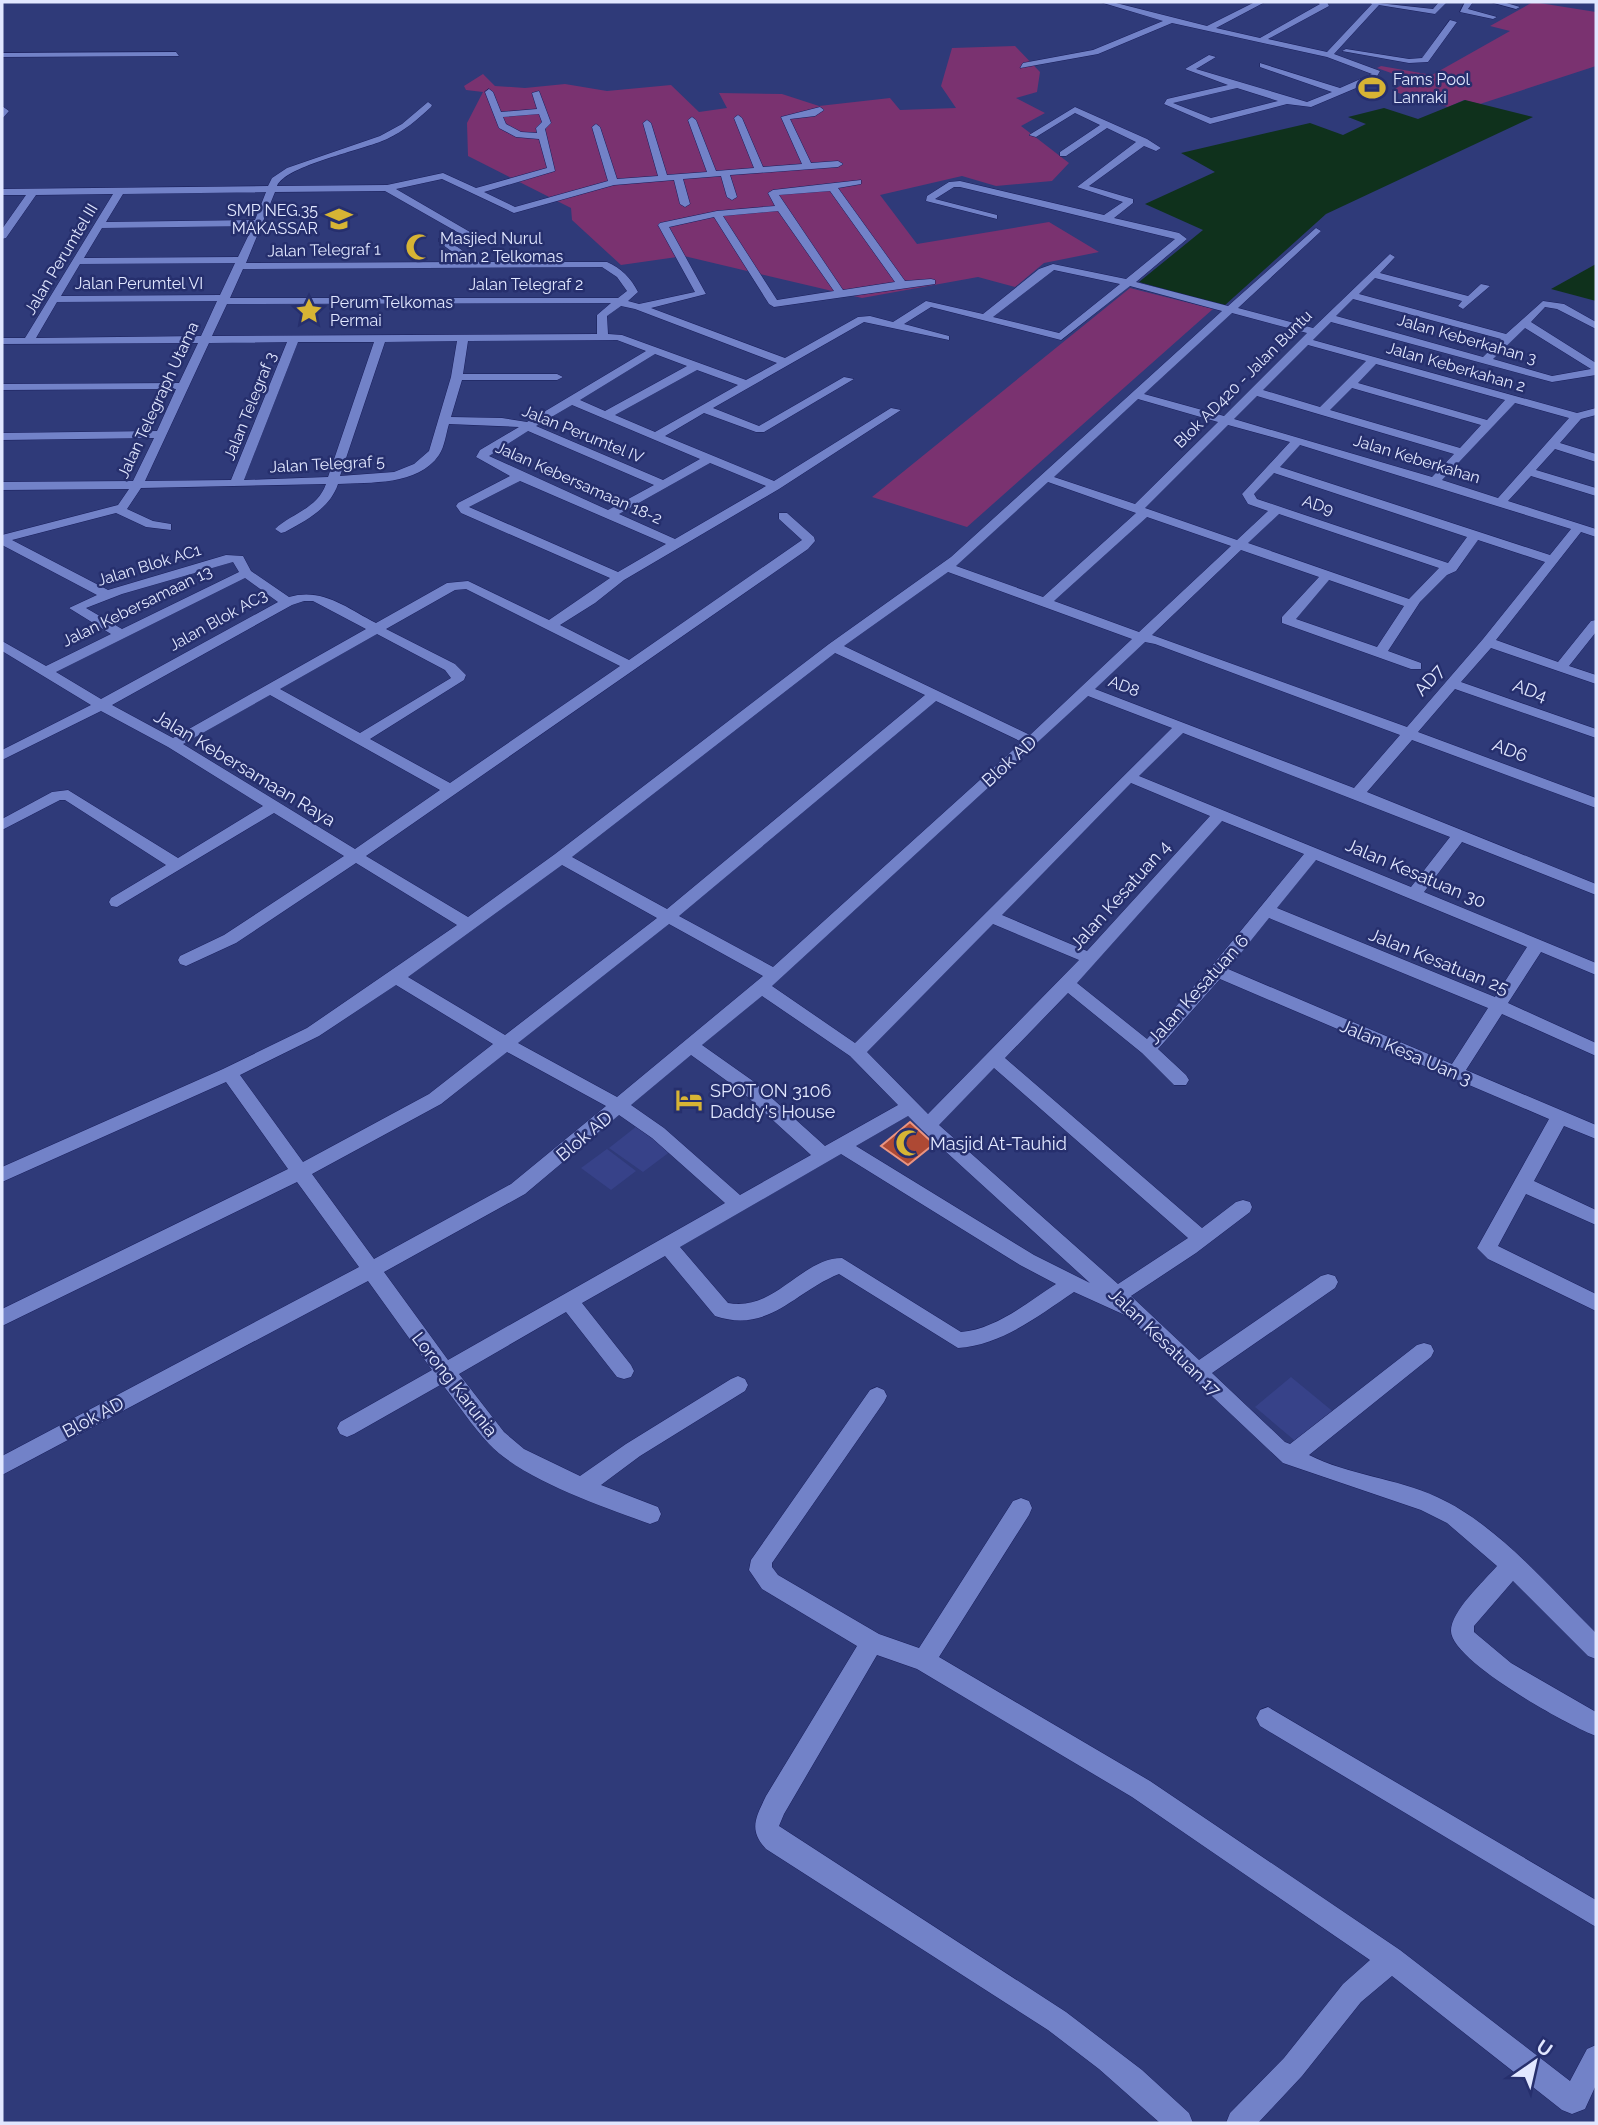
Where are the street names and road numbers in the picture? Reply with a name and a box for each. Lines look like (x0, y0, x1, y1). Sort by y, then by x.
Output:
street label: Jalan Perumtel III (20, 200, 102, 318)
street label: Jalan Telegraf 1 (267, 240, 381, 260)
street label: Jalan Perumtel VI (75, 274, 203, 293)
street label: Jalan Telegraf 2 (469, 275, 583, 294)
street label: Blok AD420 - Jalan Buntu (1170, 306, 1316, 452)
street label: Jalan Keberkahan 3 (1395, 310, 1539, 368)
street label: Jalan Telegraph Utama (113, 319, 203, 481)
street label: Jalan Keberkahan 2 (1384, 338, 1528, 396)
street label: Jalan Telegraf 3 (220, 349, 280, 463)
street label: Jalan Perumtel IV (520, 401, 647, 467)
street label: Jalan Keberkahan (1351, 431, 1483, 487)
street label: Jalan Kebersamaan 18-2 (493, 438, 665, 528)
street label: Jalan Telegraf 5 (269, 451, 385, 477)
street label: AD9 (1300, 491, 1336, 519)
street label: Jalan Blok AC1 (95, 540, 203, 590)
street label: Jalan Kebersamaan 13 (59, 561, 215, 651)
street label: Jalan Blok AC3 (166, 585, 270, 655)
street label: AD7 (1410, 660, 1449, 700)
street label: AD8 (1106, 671, 1142, 701)
street label: AD4 (1510, 674, 1550, 706)
street label: Jalan Kebersamaan Raya (150, 705, 340, 831)
street label: Blok AD (977, 731, 1041, 791)
street label: AD6 (1489, 734, 1531, 766)
street label: Jalan Kesatuan 30 (1343, 834, 1489, 912)
street label: Jalan Kesatuan 4 (1065, 836, 1175, 954)
street label: Jalan Kesatuan 25 (1366, 923, 1512, 999)
street label: Jalan Kesatuan 6 (1143, 930, 1253, 1048)
street label: Jalan Kesa Uan 3 (1337, 1015, 1475, 1089)
street label: Blok AD (552, 1107, 616, 1165)
street label: Jalan Kesatuan 17 (1105, 1283, 1225, 1401)
street label: Lorong Karunia (408, 1328, 502, 1440)
street label: Blok AD (59, 1392, 127, 1442)

